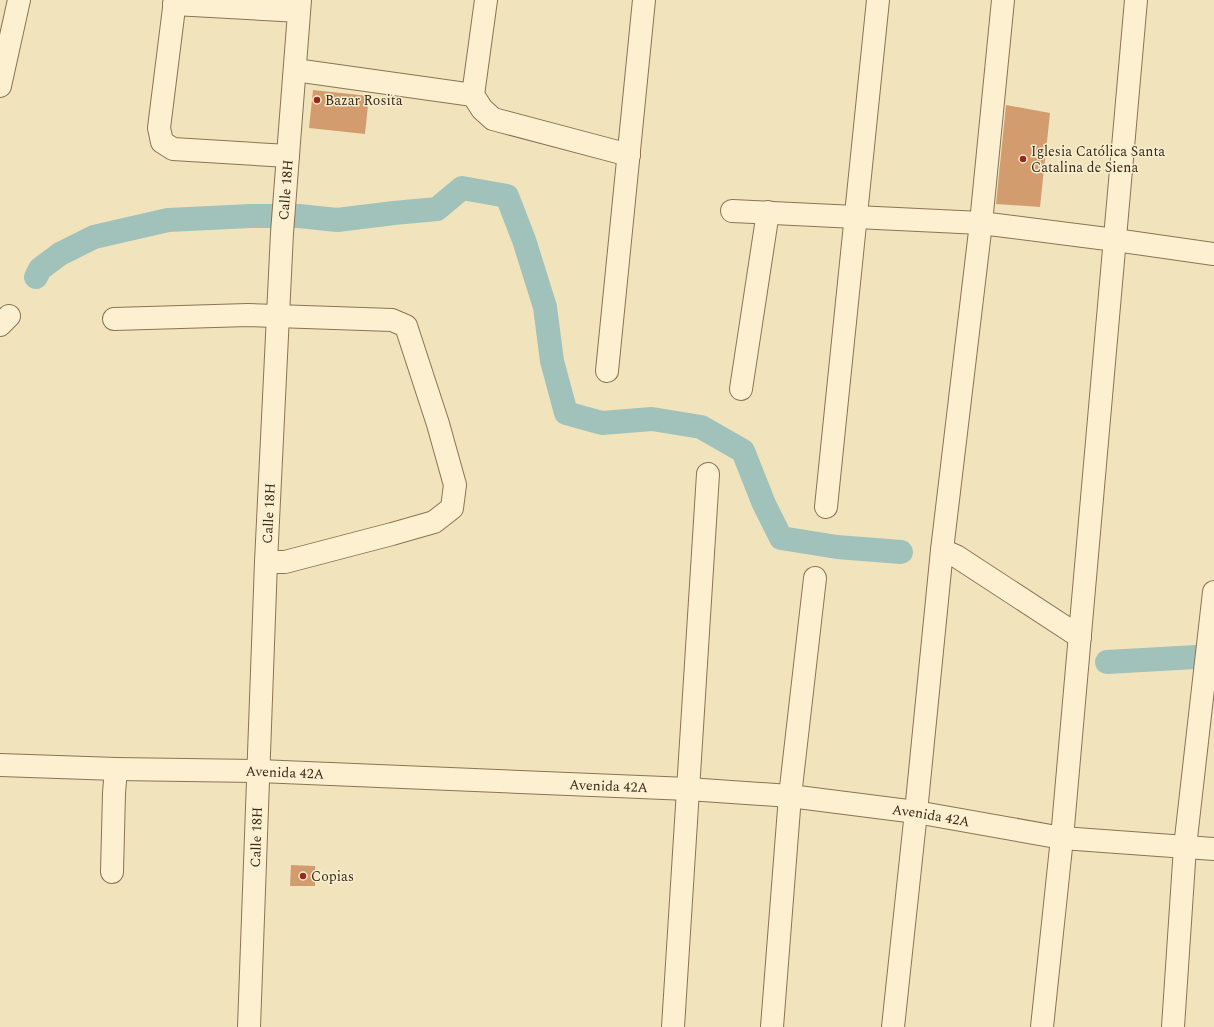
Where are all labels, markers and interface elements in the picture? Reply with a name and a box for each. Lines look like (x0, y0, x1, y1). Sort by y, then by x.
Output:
place label: Bazar Rosita (325, 90, 403, 111)
marker: Bazar Rosita (312, 95, 322, 105)
place label: Iglesia Católica Santa Catalina de Siena (1031, 141, 1165, 178)
marker: Iglesia Católica Santa Catalina de Siena (1018, 154, 1028, 164)
street label: Calle 18H (273, 159, 298, 221)
street label: Calle 18H (256, 482, 280, 544)
street label: Avenida 42A (245, 760, 325, 784)
street label: Avenida 42A (569, 774, 649, 798)
street label: Avenida 42A (891, 799, 972, 832)
street label: Calle 18H (244, 806, 268, 868)
place label: Copias (311, 866, 354, 887)
marker: Copias (298, 871, 308, 881)

